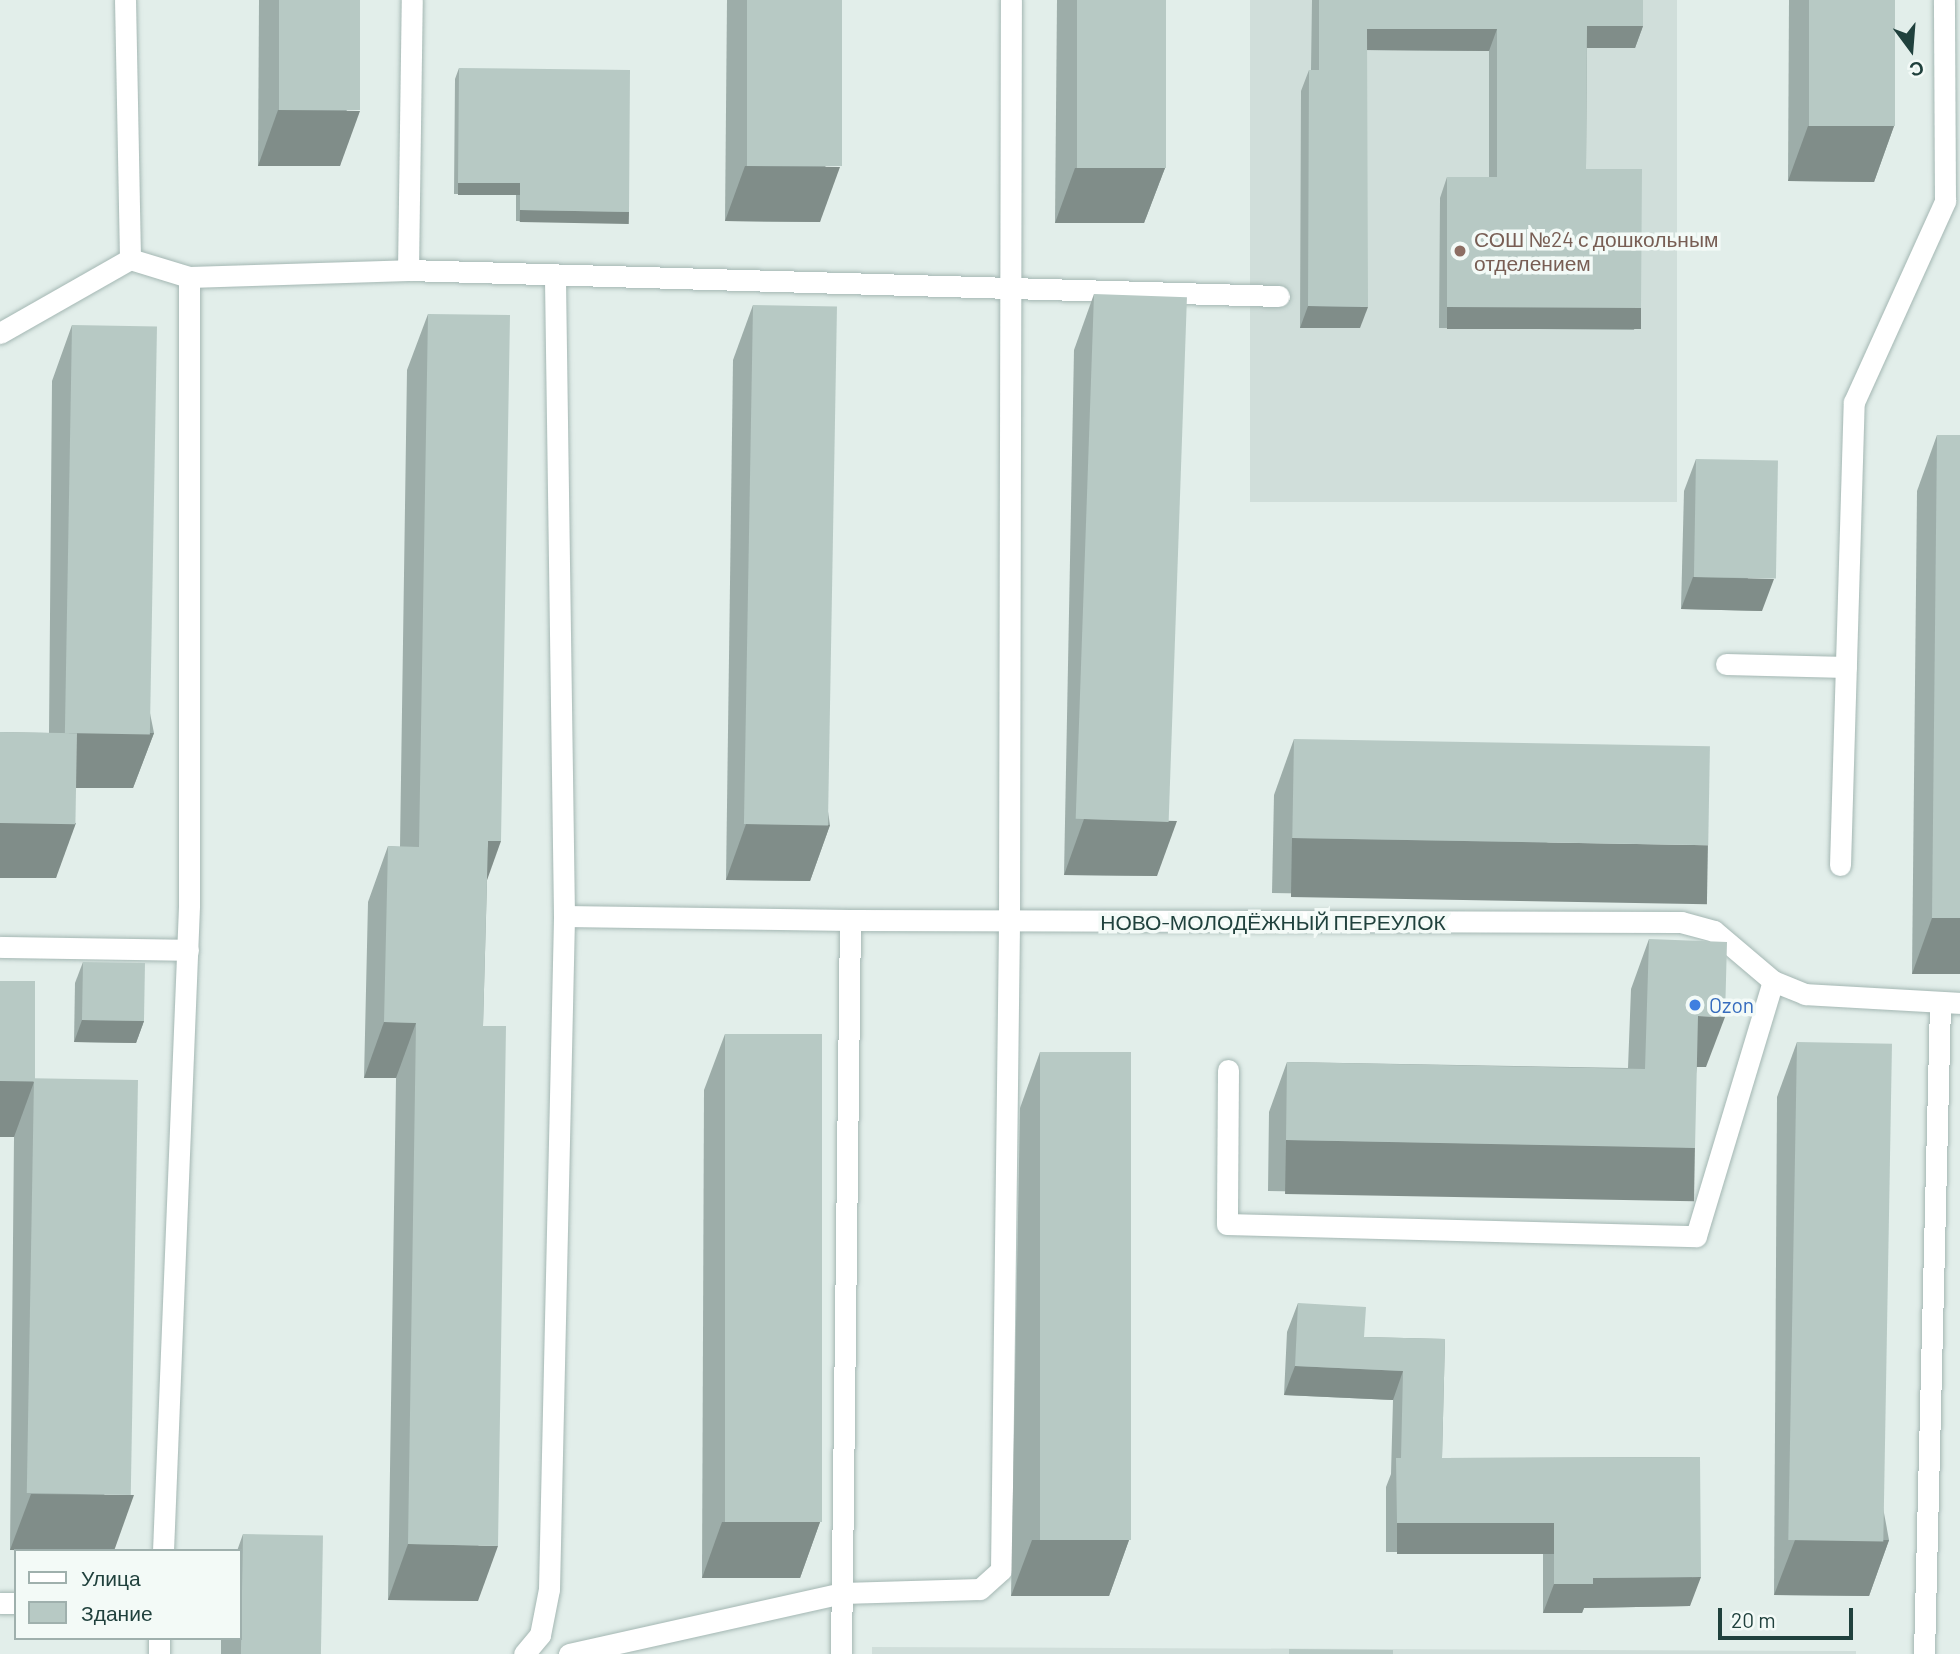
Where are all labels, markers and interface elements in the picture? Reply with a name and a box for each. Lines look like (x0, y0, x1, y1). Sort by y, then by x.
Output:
north arrow (1876, 14, 1946, 84)
text: С (1907, 57, 1927, 83)
place label: СОШ №24 с дошкольным отделением (1474, 226, 1718, 276)
marker: СОШ №24 с дошкольным отделением (1452, 243, 1468, 259)
street label: НОВО-МОЛОДЁЖНЫЙ ПЕРЕУЛОК (1100, 909, 1446, 935)
place label: Ozon (1709, 992, 1754, 1018)
marker: Ozon (1687, 997, 1703, 1013)
legend (14, 1549, 242, 1640)
text: Улица (81, 1565, 141, 1590)
scale bar (1722, 1594, 1857, 1638)
text: Здание (81, 1600, 153, 1625)
text: 20 m (1731, 1607, 1776, 1632)

